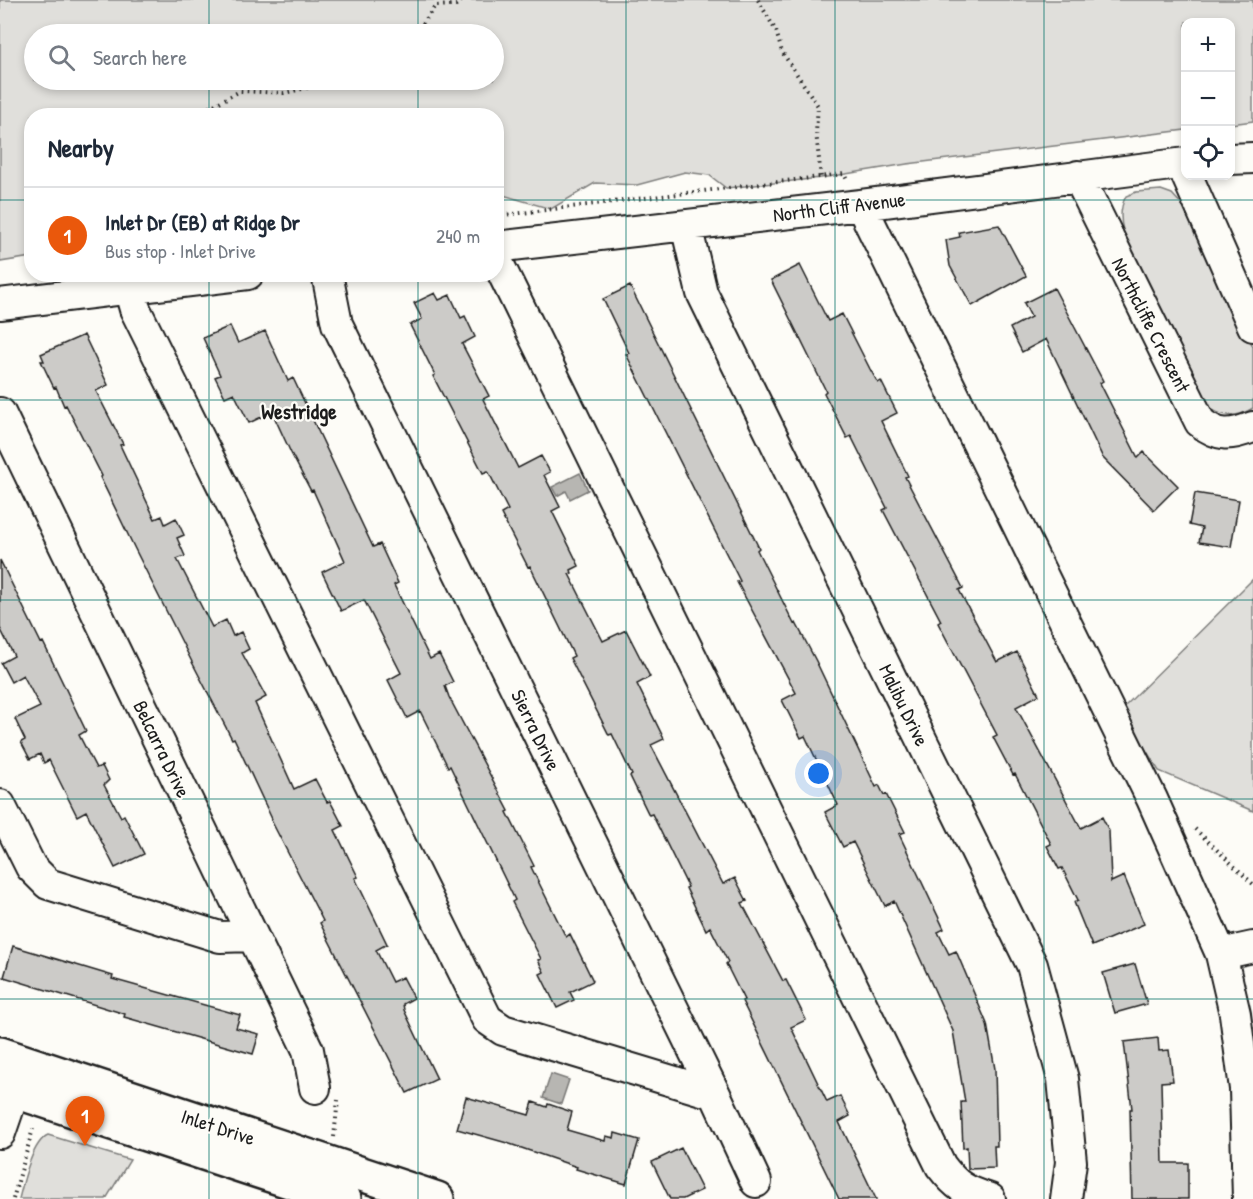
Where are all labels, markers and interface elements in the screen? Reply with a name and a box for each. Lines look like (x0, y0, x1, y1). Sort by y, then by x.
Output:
map controls (1181, 18, 1235, 180)
button: + (1181, 18, 1235, 72)
search box (24, 24, 504, 90)
icon: search (45, 41, 78, 74)
text: Search here (93, 42, 187, 72)
button: − (1181, 72, 1235, 126)
button: locate (1181, 126, 1235, 180)
text: Nearby (48, 130, 114, 165)
street label: North Cliff Avenue (771, 185, 907, 228)
text: Inlet Dr (EB) at Ridge Dr (105, 207, 300, 237)
text: 1 (64, 222, 71, 249)
text: 240 m (436, 222, 480, 249)
text: Bus stop · Inlet Drive (105, 237, 256, 264)
street label: Northcliffe Crescent (1106, 253, 1198, 398)
district label: Westridge (261, 397, 337, 427)
street label: Malibu Drive (873, 659, 936, 750)
street label: Sierra Drive (505, 685, 568, 775)
street label: Belcarra Drive (127, 696, 198, 802)
your location (804, 759, 833, 788)
pin: 1 (66, 1096, 104, 1146)
street label: Inlet Drive (178, 1102, 259, 1151)

